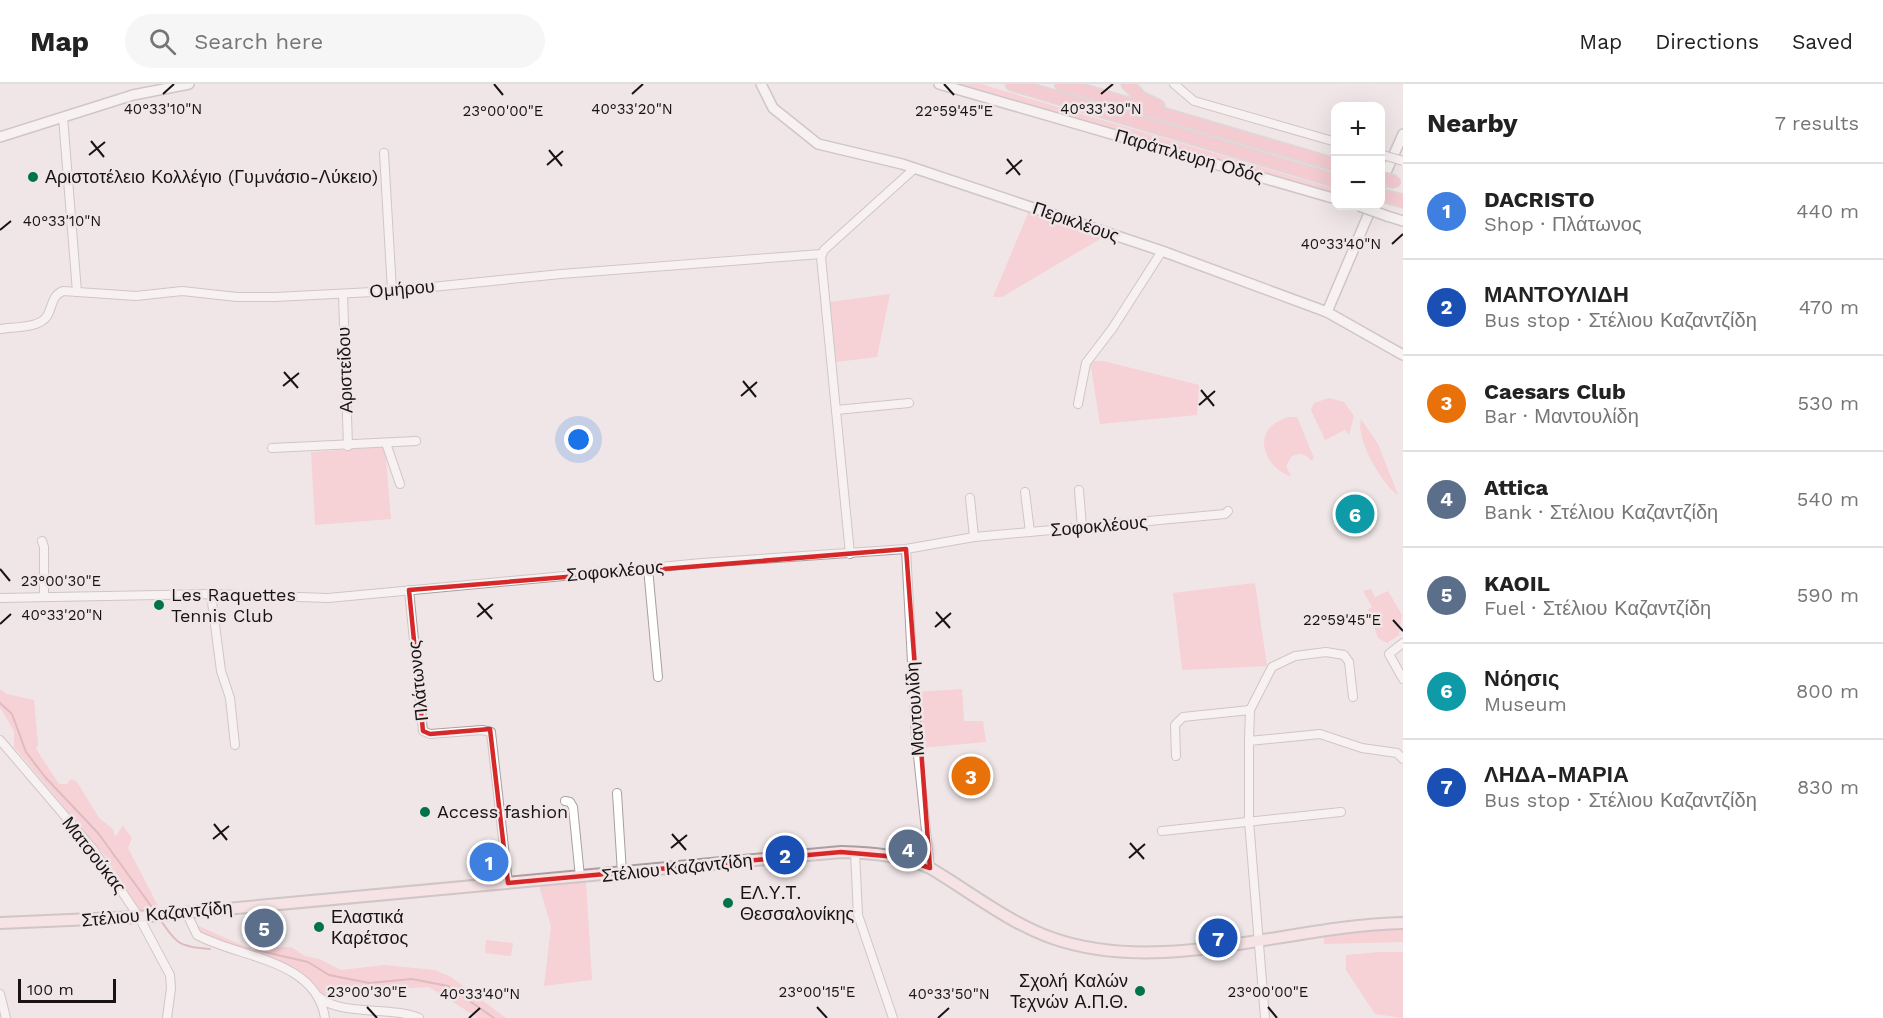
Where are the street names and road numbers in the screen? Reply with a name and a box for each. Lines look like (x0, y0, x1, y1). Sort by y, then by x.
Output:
street label: Παράπλευρη Οδός (1113, 124, 1266, 187)
street label: Περικλέους (1030, 197, 1122, 246)
street label: Ομήρου (369, 275, 435, 302)
street label: Αριστείδου (332, 326, 357, 414)
street label: Σοφοκλέους (1050, 511, 1149, 540)
street label: Σοφοκλέους (566, 556, 665, 585)
street label: Πλάτωνος (403, 639, 432, 722)
street label: Μαντουλίδη (901, 661, 928, 757)
street label: Ματσούκας (58, 812, 131, 897)
street label: Στέλιου Καζαντζίδη (600, 849, 753, 886)
street label: Στέλιου Καζαντζίδη (81, 896, 233, 931)

